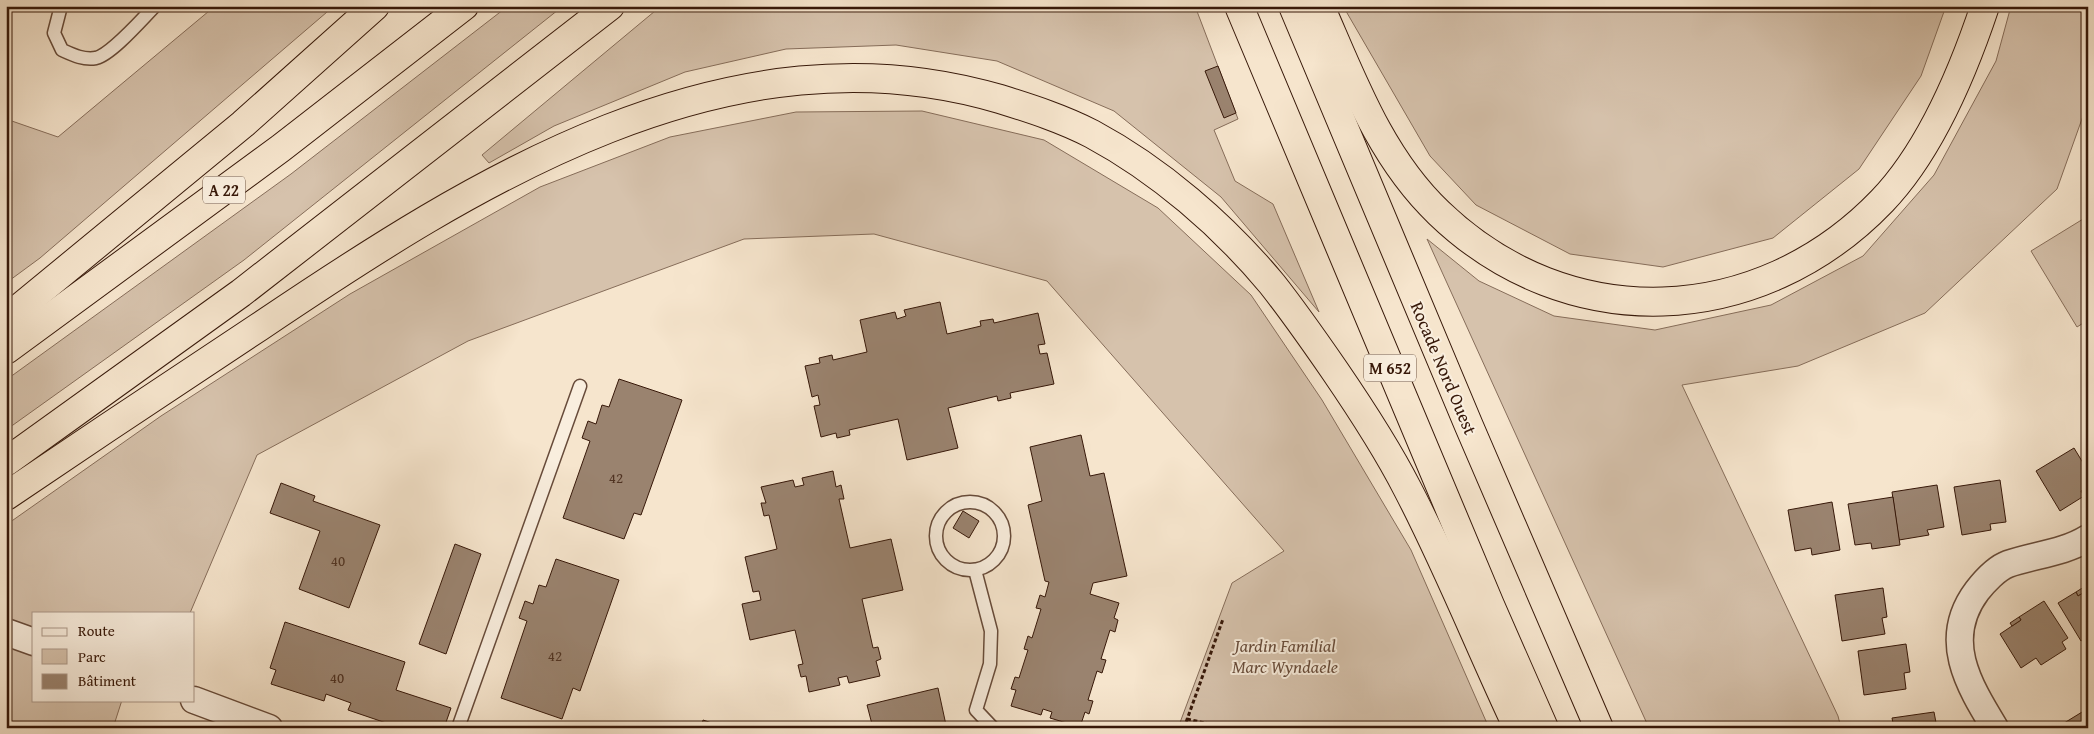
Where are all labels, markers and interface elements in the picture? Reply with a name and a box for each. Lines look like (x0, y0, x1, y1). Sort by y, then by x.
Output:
road number: A 22 (203, 176, 245, 204)
street label: Rocade Nord Ouest (1404, 297, 1485, 439)
road number: M 652 (1364, 354, 1416, 382)
house number: 42 (609, 467, 623, 488)
house number: 40 (331, 550, 345, 571)
legend (32, 612, 195, 702)
text: Route (78, 620, 115, 641)
park label: Jardin Familial Marc Wyndaele (1231, 632, 1338, 680)
house number: 42 (548, 645, 562, 666)
text: Parc (78, 646, 106, 667)
house number: 40 (330, 667, 344, 688)
text: Bâtiment (78, 670, 137, 691)

